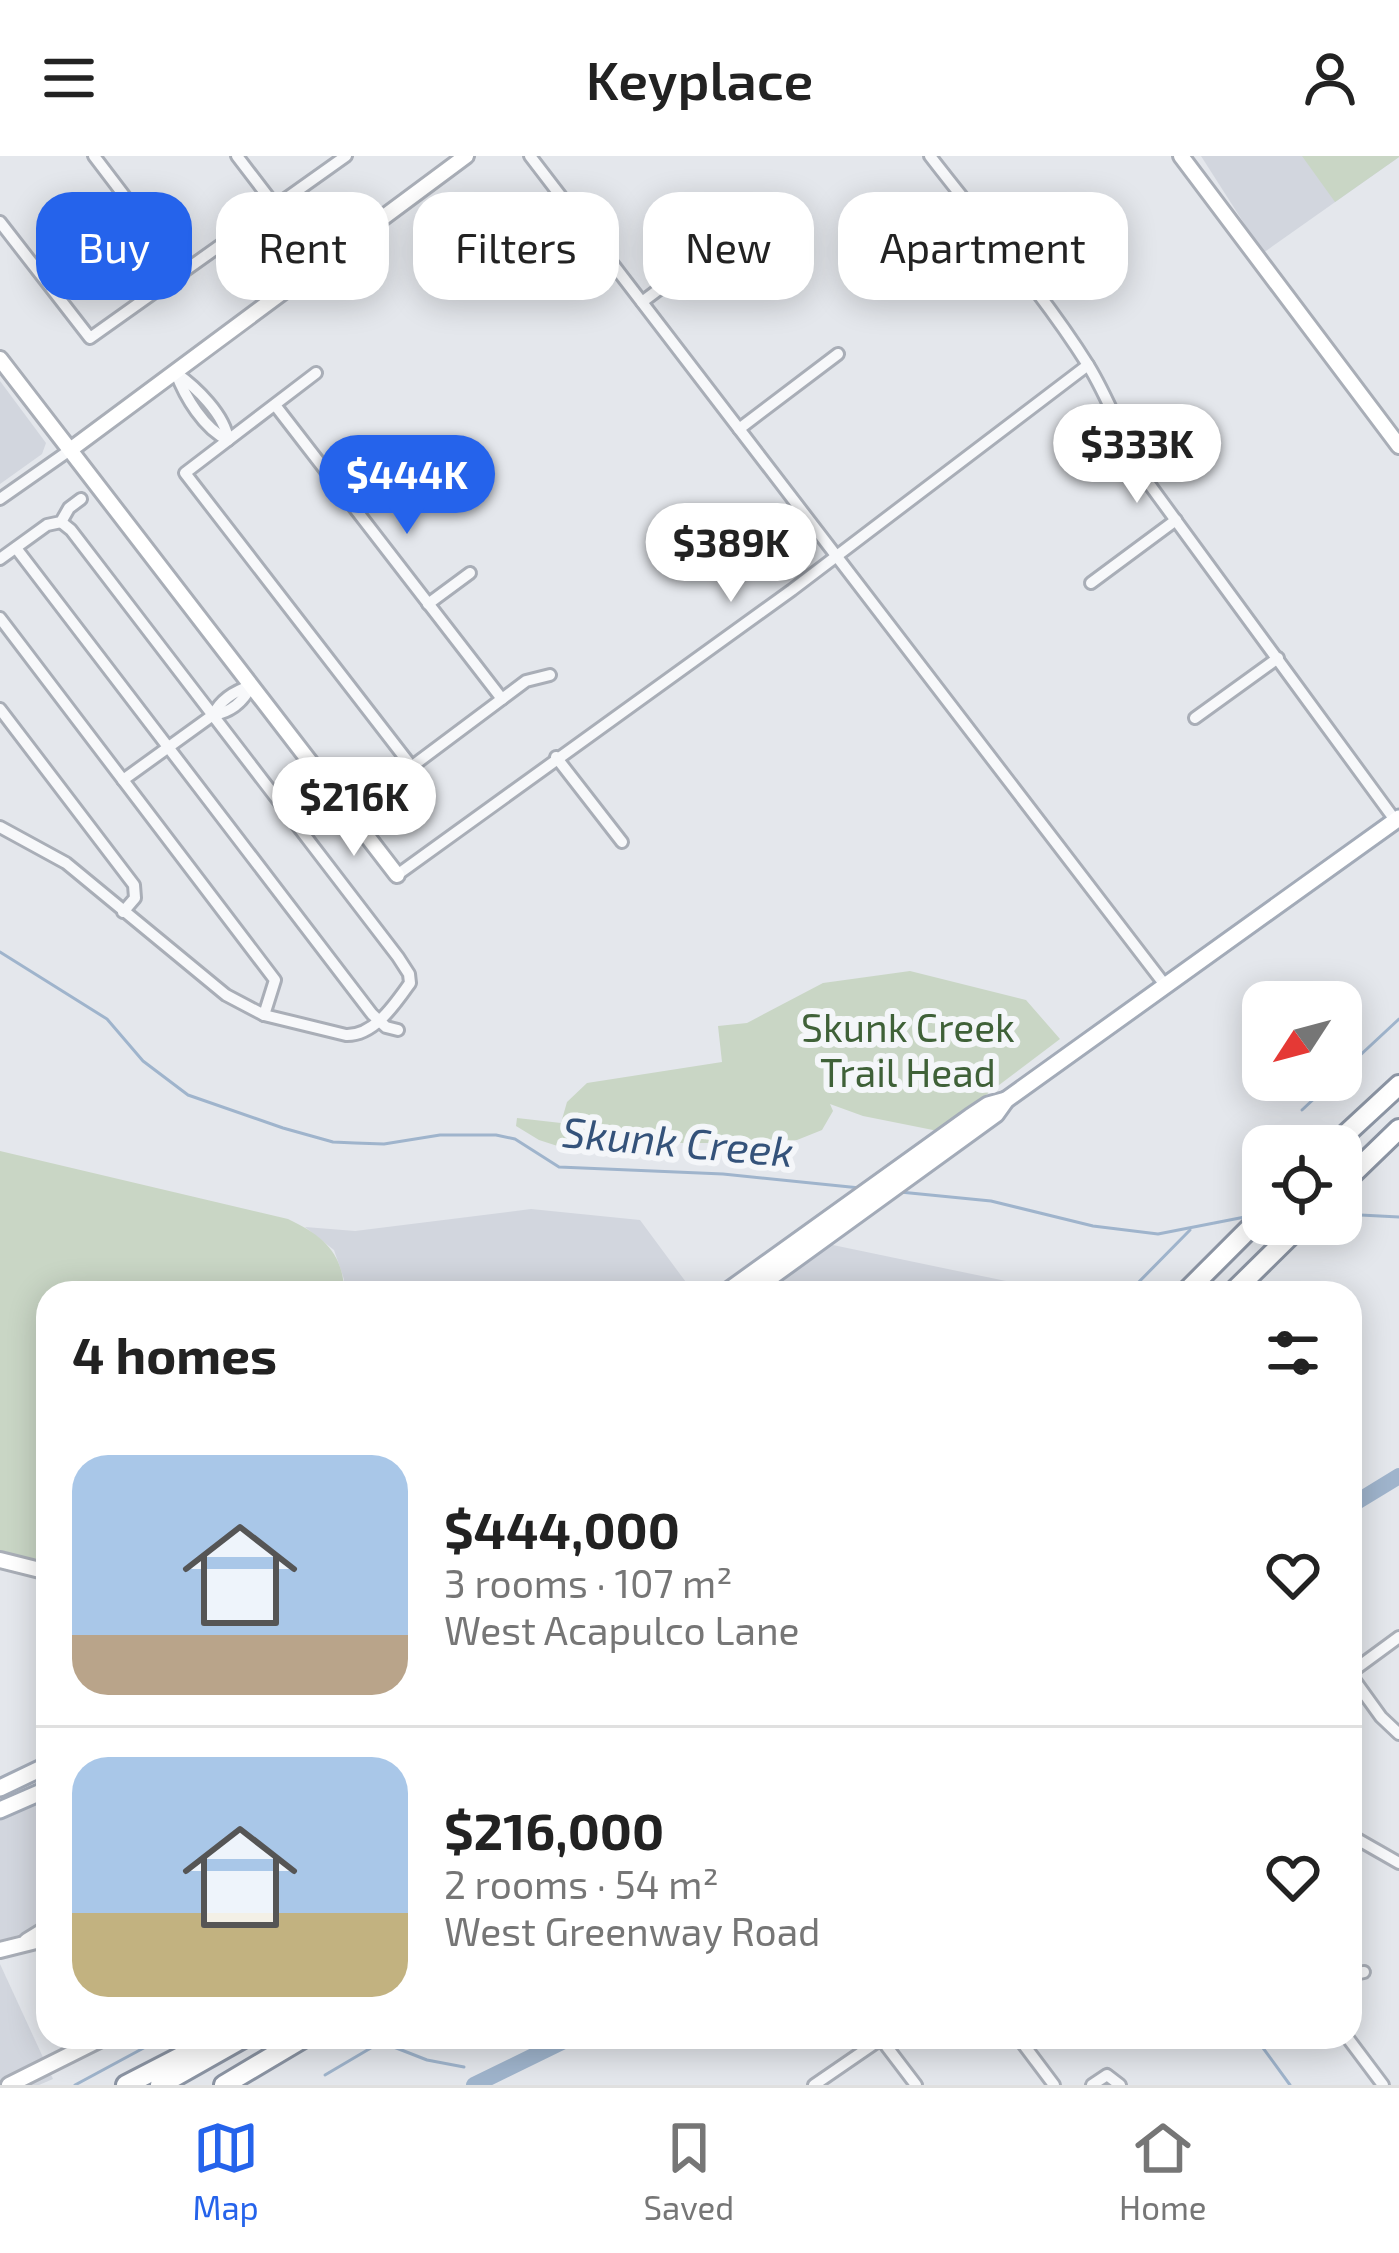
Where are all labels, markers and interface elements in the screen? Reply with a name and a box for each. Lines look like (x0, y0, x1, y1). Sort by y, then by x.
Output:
icon: menu (36, 45, 102, 111)
icon: person (1297, 45, 1363, 111)
text: Keyplace (586, 46, 813, 111)
chip: Buy (36, 192, 192, 300)
chip: Rent (216, 192, 389, 300)
chip: Filters (413, 192, 619, 300)
chip: New (643, 192, 814, 300)
chip: Apartment (838, 192, 1128, 300)
pin: $333K (1053, 404, 1221, 506)
text: $333K (1080, 419, 1194, 466)
pin: $444K (323, 435, 491, 537)
text: $444K (346, 450, 468, 497)
pin: $389K (647, 503, 815, 605)
text: $389K (673, 518, 789, 565)
pin: $216K (270, 757, 438, 859)
text: $216K (299, 772, 409, 819)
north arrow (1242, 981, 1362, 1101)
map controls (1242, 981, 1362, 1245)
park label: Skunk Creek Trail Head (801, 1003, 1015, 1095)
water label: Skunk Creek (560, 1105, 796, 1175)
button: locate (1242, 1125, 1362, 1245)
icon: filters (1260, 1320, 1326, 1386)
text: 4 homes (72, 1323, 277, 1384)
text: $444,000 (444, 1498, 680, 1559)
icon: home (168, 1503, 312, 1647)
icon: heart (1260, 1542, 1326, 1608)
text: 3 rooms · 107 m² (444, 1559, 732, 1606)
text: West Acapulco Lane (444, 1606, 800, 1653)
text: $216,000 (444, 1799, 664, 1860)
icon: home (168, 1805, 312, 1949)
icon: heart (1260, 1844, 1326, 1910)
text: 2 rooms · 54 m² (444, 1860, 719, 1907)
text: West Greenway Road (444, 1907, 820, 1954)
tab: Map (192, 2115, 259, 2227)
tab: Saved (644, 2115, 734, 2227)
tab: Home (1119, 2115, 1207, 2227)

